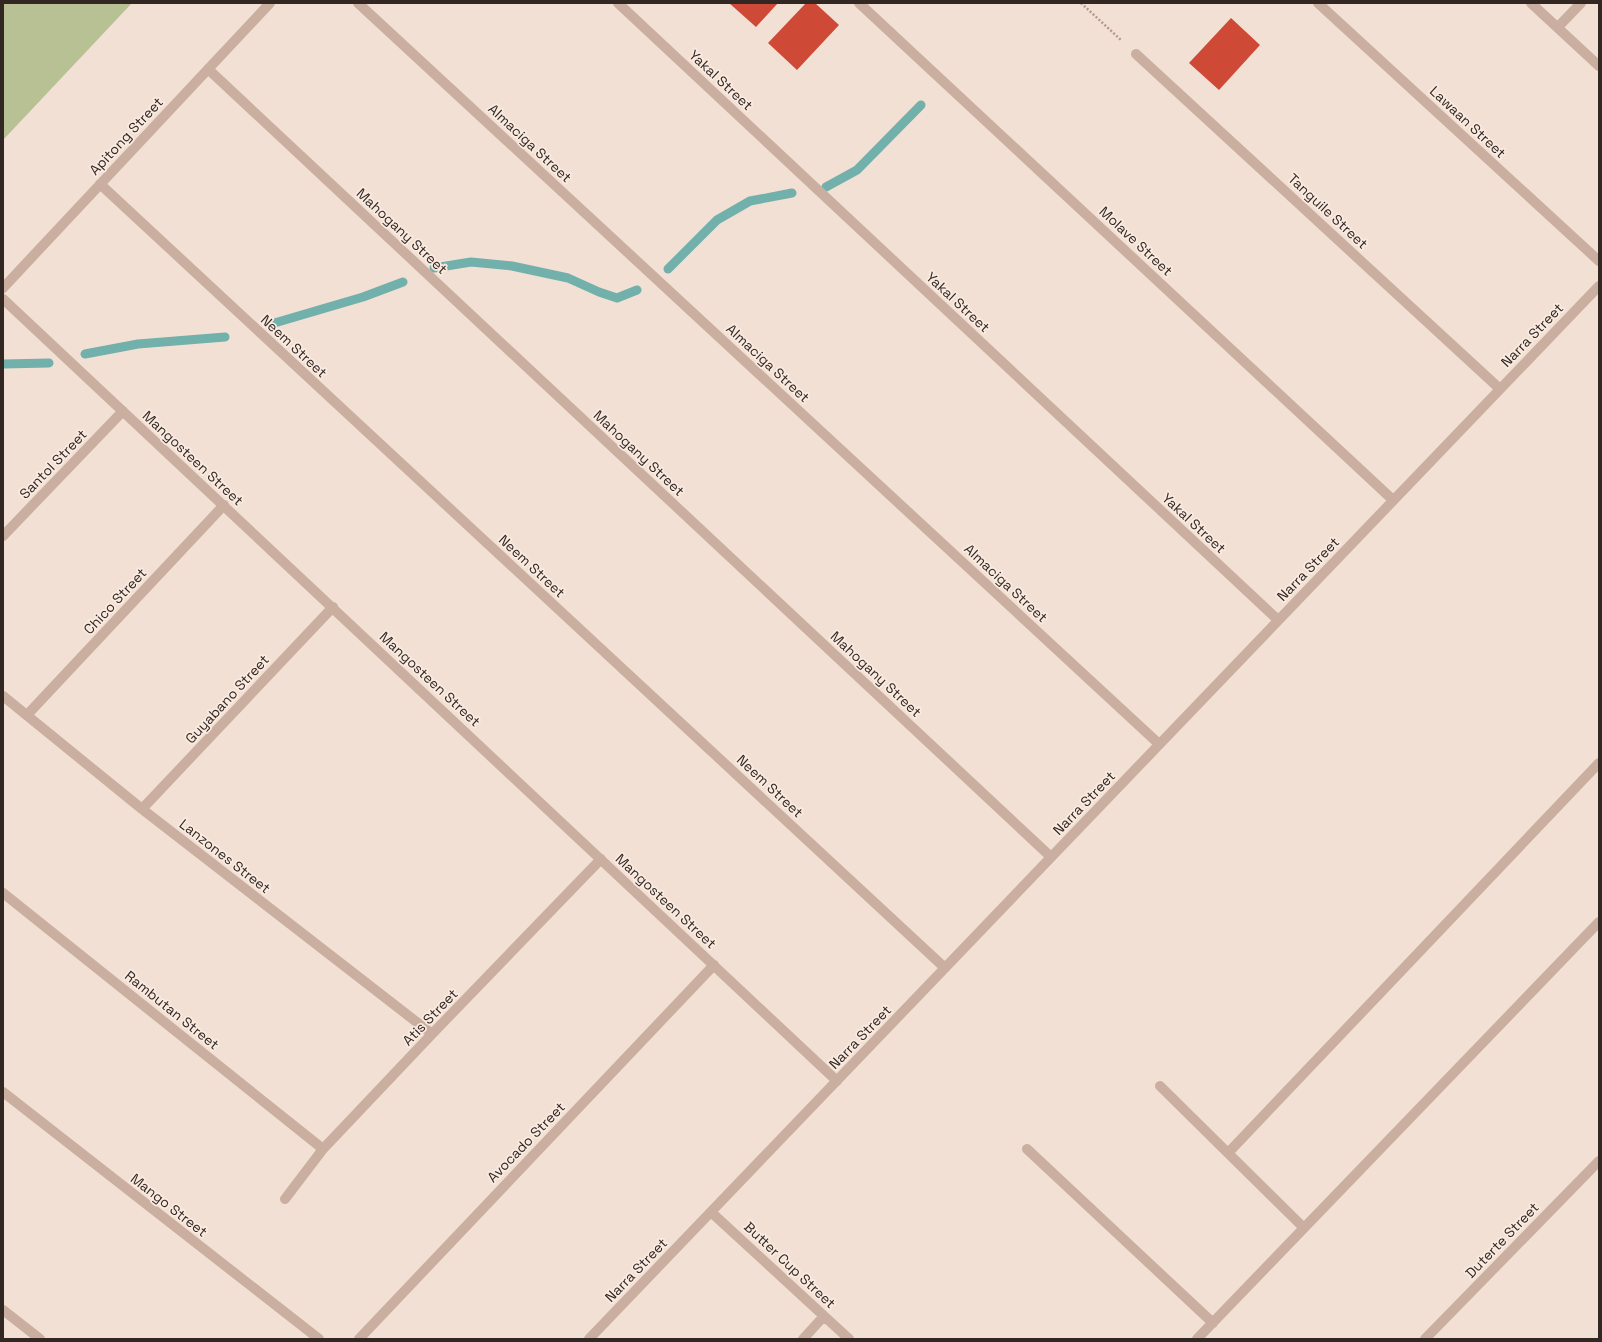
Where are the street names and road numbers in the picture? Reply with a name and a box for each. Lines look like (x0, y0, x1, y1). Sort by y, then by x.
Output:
street label: Yakal Street (685, 46, 757, 114)
street label: Lawaan Street (1426, 82, 1510, 162)
street label: Apitong Street (85, 93, 167, 179)
street label: Almaciga Street (485, 100, 575, 186)
street label: Tanguile Street (1284, 169, 1372, 253)
street label: Mahogany Street (353, 184, 451, 278)
street label: Molave Street (1096, 202, 1176, 280)
street label: Yakal Street (922, 268, 994, 336)
street label: Narra Street (1497, 299, 1567, 371)
street label: Neem Street (257, 311, 331, 381)
street label: Almaciga Street (723, 320, 813, 406)
street label: Mahogany Street (590, 406, 688, 500)
street label: Mangosteen Street (139, 407, 247, 509)
street label: Santol Street (15, 425, 91, 503)
street label: Yakal Street (1158, 489, 1230, 557)
street label: Neem Street (495, 531, 569, 601)
street label: Narra Street (1273, 533, 1343, 605)
street label: Almaciga Street (961, 540, 1051, 626)
street label: Chico Street (80, 564, 150, 638)
street label: Mahogany Street (827, 627, 925, 721)
street label: Mangosteen Street (376, 628, 484, 730)
street label: Guyabano Street (181, 651, 273, 747)
street label: Neem Street (733, 751, 807, 821)
street label: Narra Street (1049, 767, 1119, 839)
street label: Lanzones Street (176, 815, 274, 897)
street label: Mangosteen Street (612, 850, 720, 952)
street label: Rambutan Street (121, 967, 223, 1053)
street label: Atis Street (398, 985, 462, 1049)
street label: Narra Street (825, 1001, 895, 1073)
street label: Avocado Street (483, 1098, 569, 1186)
street label: Mango Street (127, 1169, 211, 1241)
street label: Duterte Street (1461, 1198, 1543, 1282)
street label: Butter Cup Street (740, 1218, 840, 1312)
street label: Narra Street (601, 1234, 671, 1306)

